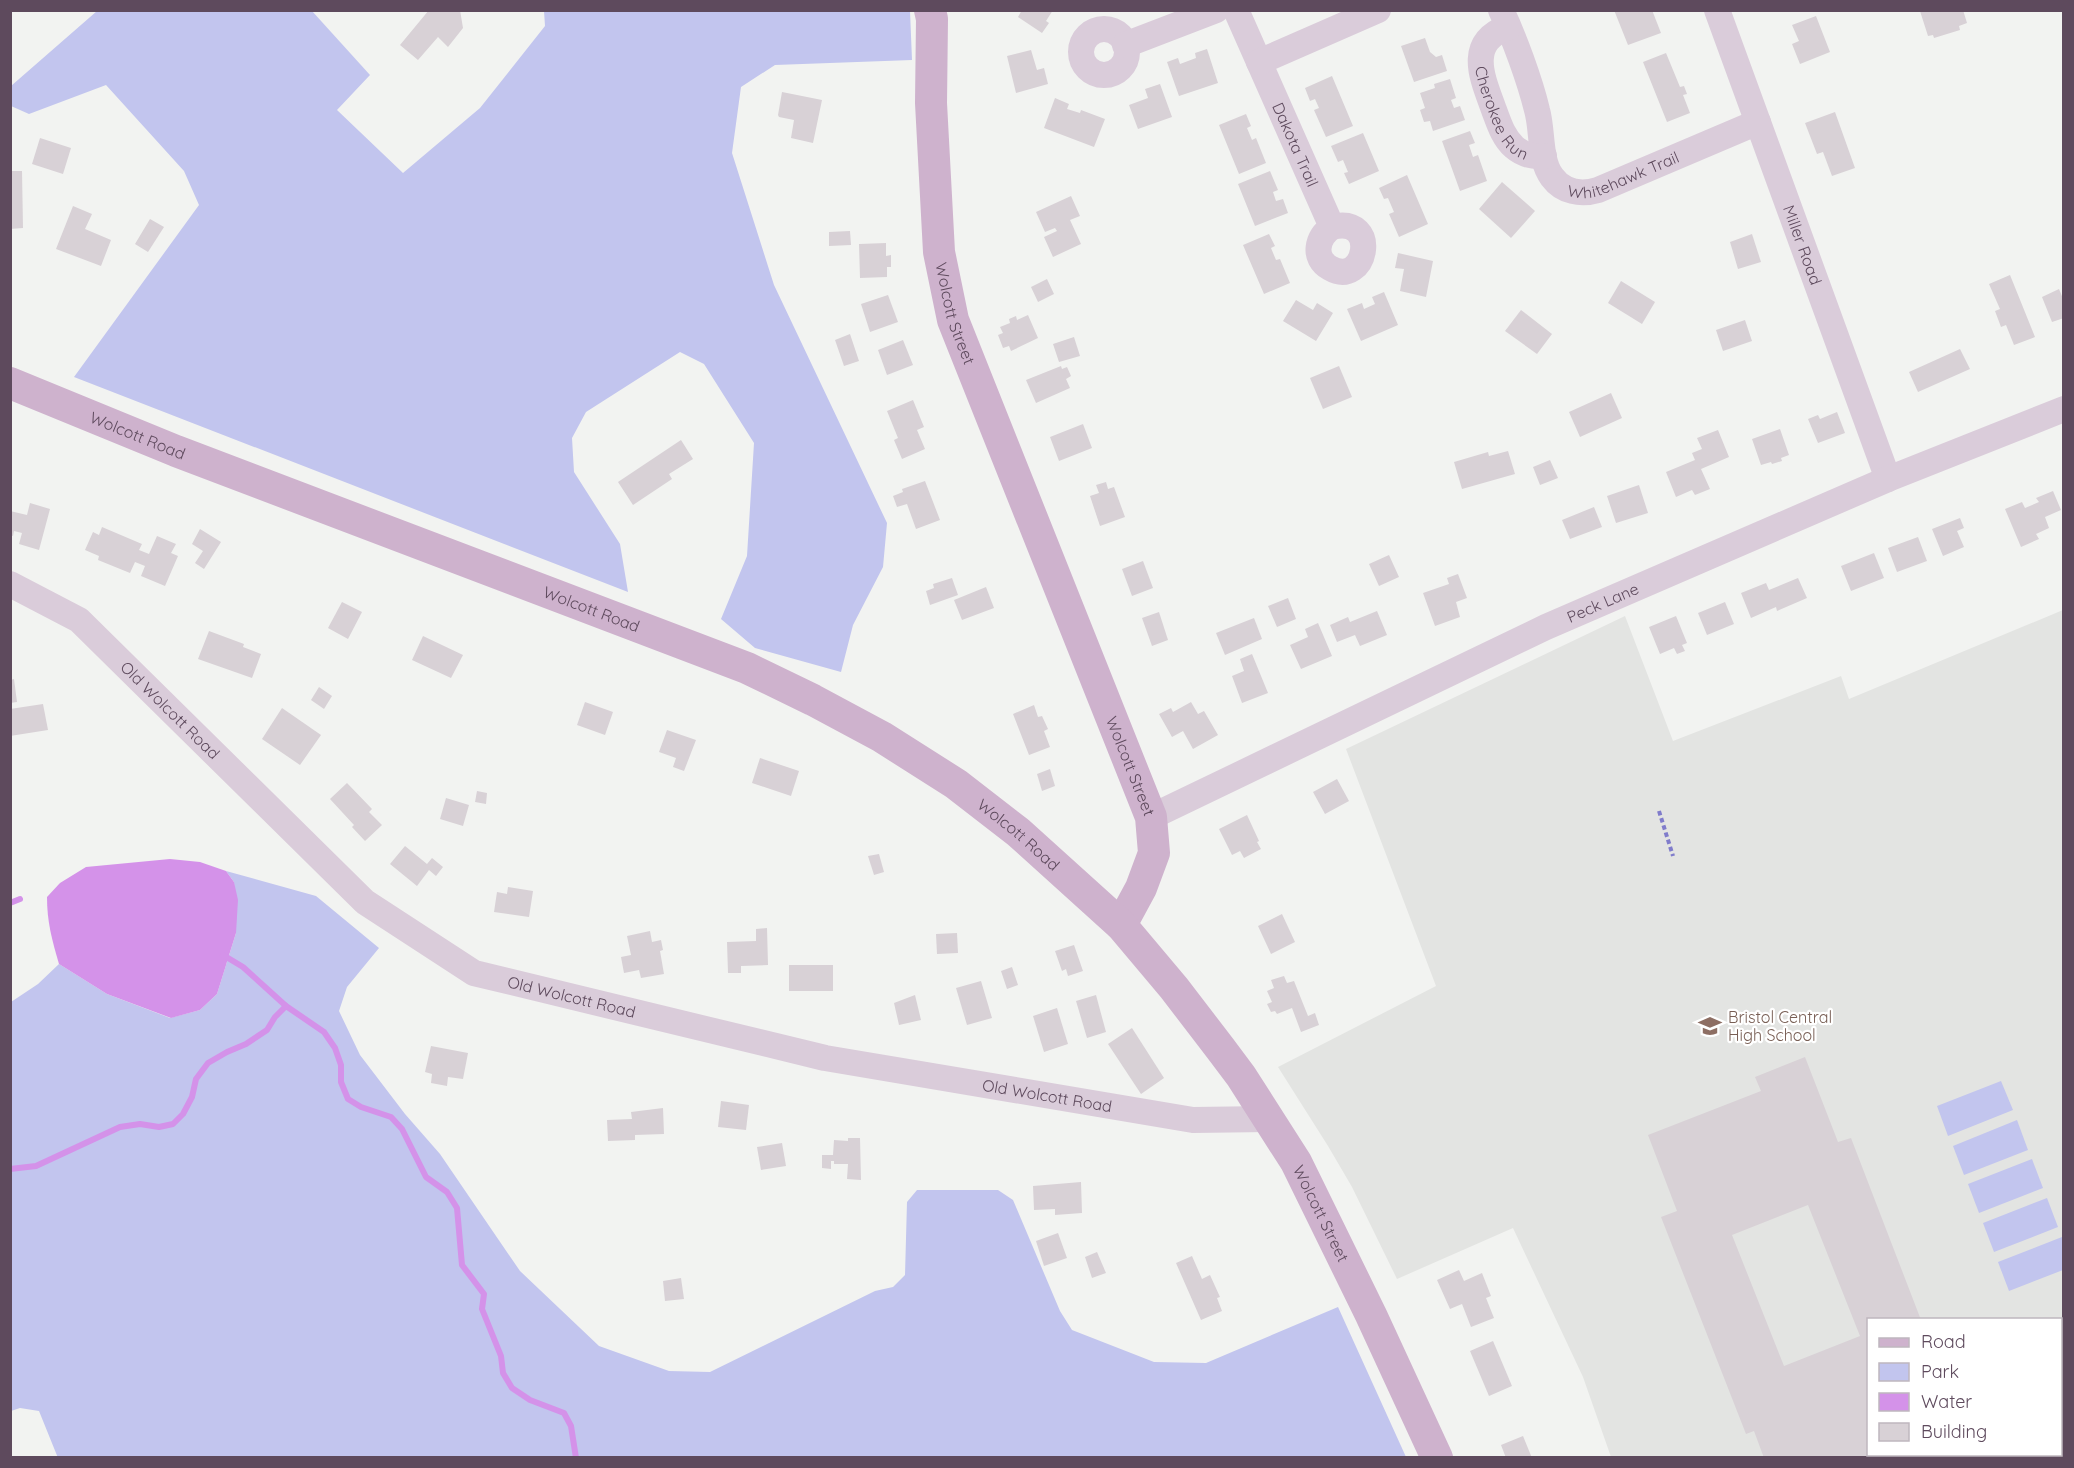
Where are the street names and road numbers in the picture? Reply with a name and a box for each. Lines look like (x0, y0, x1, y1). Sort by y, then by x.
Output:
street label: Cherokee Run (1471, 65, 1531, 164)
street label: Dakota Trail (1268, 99, 1323, 190)
street label: Whitehawk Trail (1566, 147, 1682, 203)
street label: Miller Road (1779, 202, 1826, 287)
street label: Wolcott Street (931, 261, 980, 367)
street label: Wolcott Road (87, 407, 188, 464)
street label: Peck Lane (1564, 578, 1642, 627)
street label: Wolcott Road (541, 582, 643, 636)
street label: Old Wolcott Road (117, 657, 224, 763)
street label: Wolcott Street (1102, 713, 1159, 819)
street label: Wolcott Road (973, 794, 1064, 875)
street label: Old Wolcott Road (505, 971, 638, 1022)
street label: Old Wolcott Road (981, 1075, 1114, 1116)
street label: Wolcott Street (1289, 1162, 1353, 1265)

